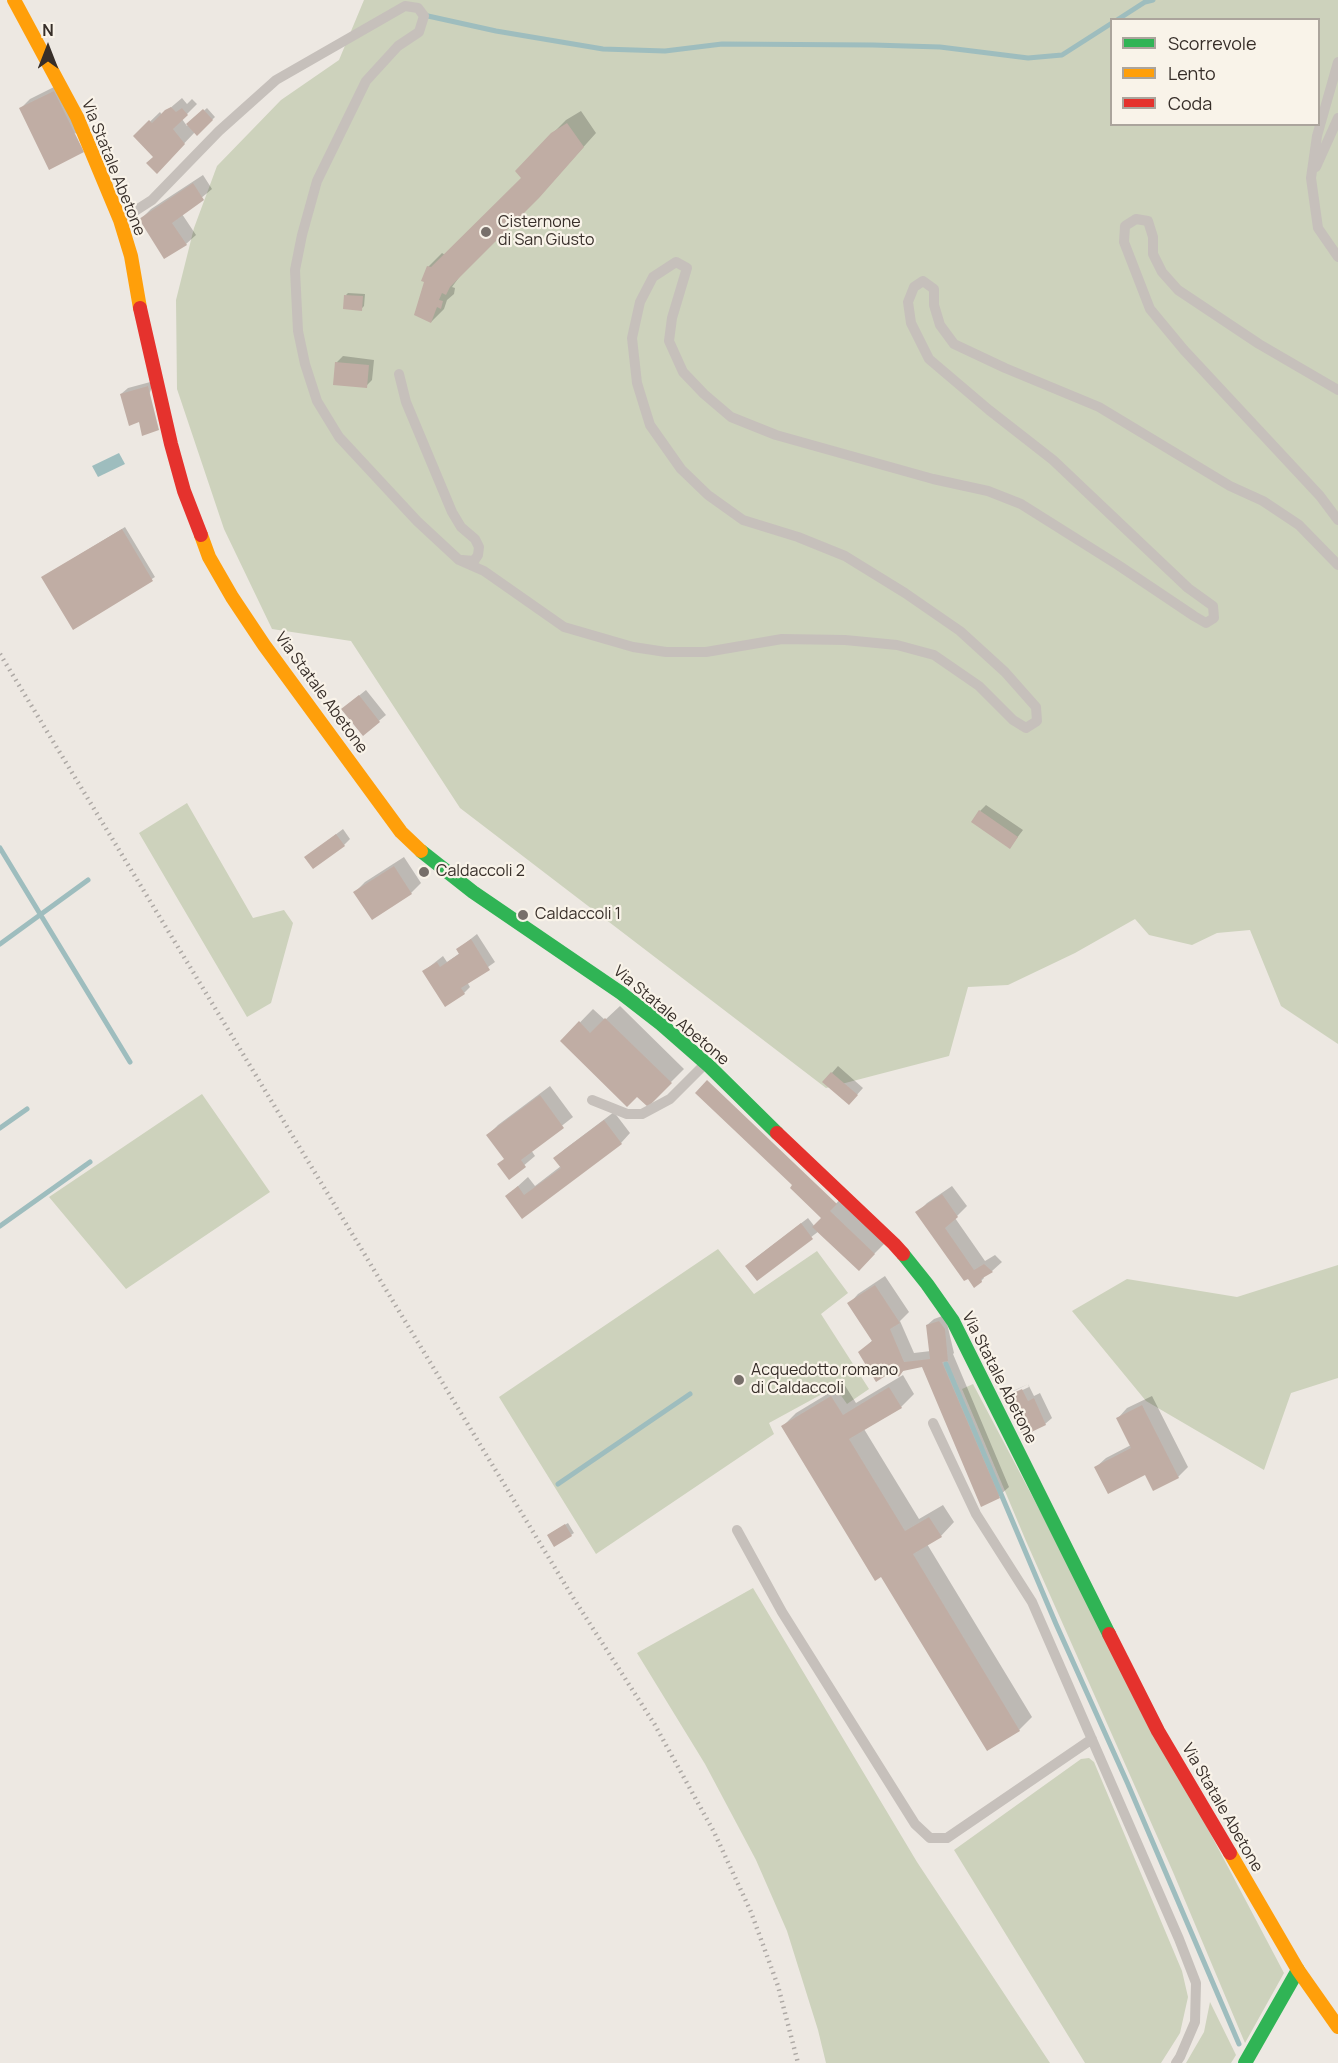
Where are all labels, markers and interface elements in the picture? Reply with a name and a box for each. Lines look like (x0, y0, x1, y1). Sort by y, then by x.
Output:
north arrow (18, 18, 78, 78)
legend (1110, 18, 1320, 126)
text: N (42, 19, 54, 41)
text: Scorrevole (1168, 31, 1257, 55)
text: Lento (1168, 61, 1216, 85)
text: Coda (1168, 91, 1212, 115)
street label: Via Statale Abetone (77, 97, 149, 239)
place label: Cisternone di San Giusto (498, 213, 594, 251)
marker: Cisternone di San Giusto (479, 225, 493, 239)
street label: Via Statale Abetone (271, 629, 371, 757)
place label: Caldaccoli 2 (436, 862, 525, 882)
marker: Caldaccoli 2 (417, 865, 431, 879)
place label: Caldaccoli 1 (535, 905, 621, 925)
marker: Caldaccoli 1 (516, 908, 530, 922)
street label: Via Statale Abetone (609, 962, 733, 1070)
street label: Via Statale Abetone (957, 1309, 1041, 1447)
place label: Acquedotto romano di Caldaccoli (751, 1361, 898, 1399)
marker: Acquedotto romano di Caldaccoli (732, 1373, 746, 1387)
street label: Via Statale Abetone (1177, 1740, 1267, 1876)

